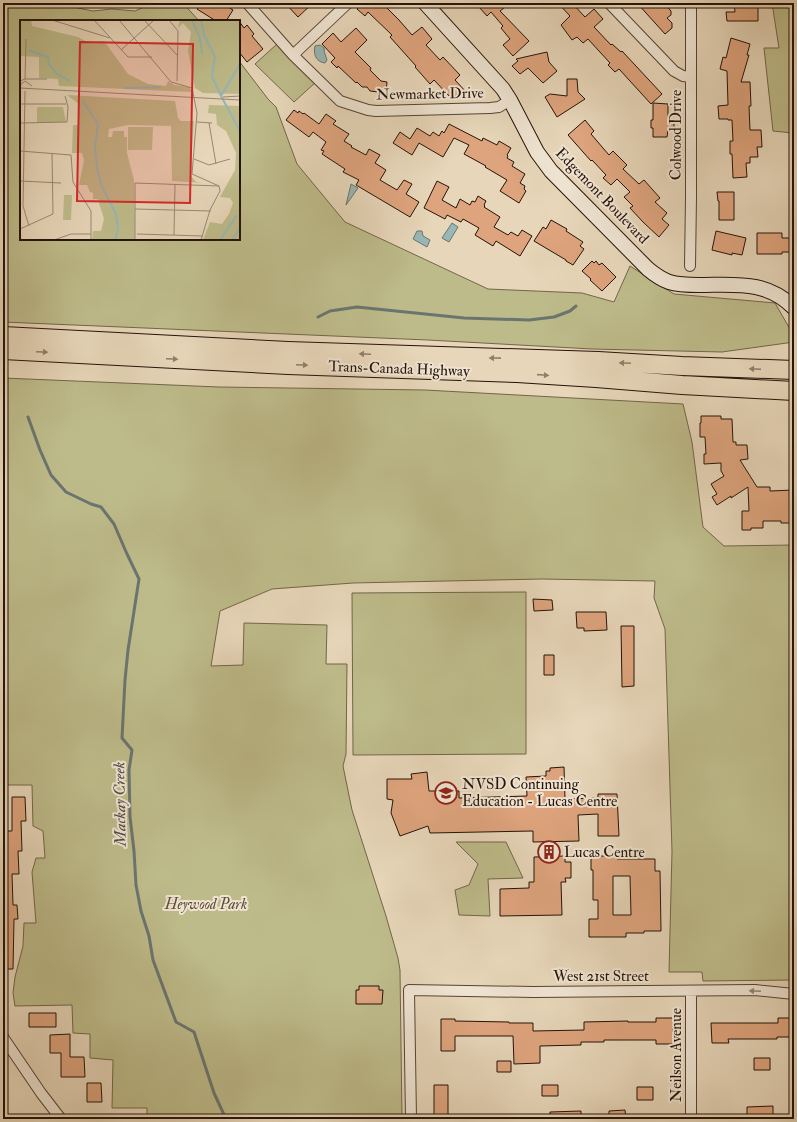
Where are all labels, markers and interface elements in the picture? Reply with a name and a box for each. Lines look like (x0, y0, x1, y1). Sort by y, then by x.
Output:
inset map (20, 20, 240, 240)
street label: Newmarket Drive (376, 84, 484, 104)
street label: Colwood Drive (667, 90, 686, 180)
street label: Edgemont Boulevard (551, 144, 653, 249)
one-way arrow (36, 349, 48, 356)
one-way arrow (358, 351, 371, 357)
one-way arrow (488, 355, 501, 361)
one-way arrow (166, 356, 179, 362)
street label: Trans-Canada Highway (328, 357, 470, 381)
one-way arrow (619, 359, 631, 366)
one-way arrow (296, 362, 308, 369)
one-way arrow (749, 365, 761, 372)
one-way arrow (537, 371, 549, 378)
water label: Mackay Creek (109, 761, 131, 847)
place label: NVSD Continuing Education - Lucas Centre (462, 775, 617, 811)
school or university icon: NVSD Continuing Education - Lucas Centre (433, 780, 459, 806)
building icon: Lucas Centre (536, 839, 562, 865)
place label: Lucas Centre (564, 843, 645, 862)
park label: Heywood Park (164, 895, 247, 914)
street label: West 21st Street (552, 967, 649, 986)
one-way arrow (749, 987, 761, 994)
street label: Neilson Avenue (667, 1008, 686, 1102)

